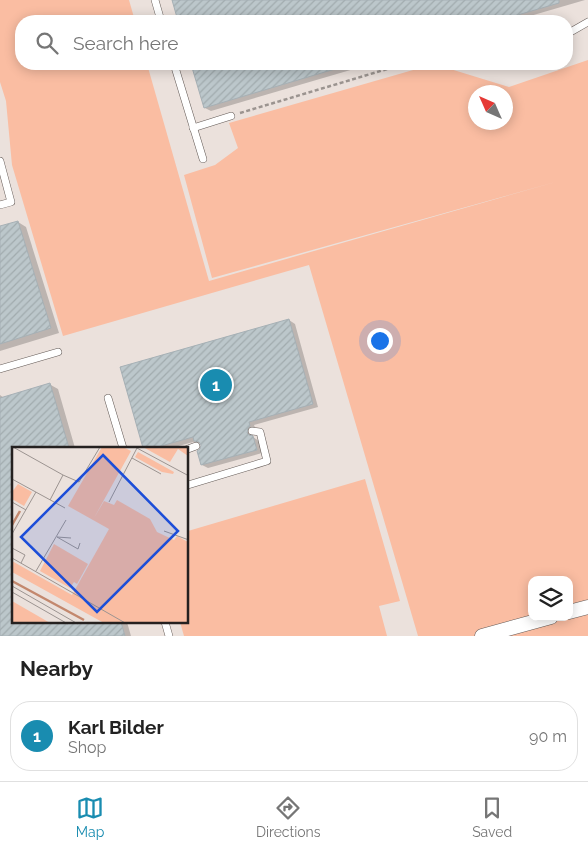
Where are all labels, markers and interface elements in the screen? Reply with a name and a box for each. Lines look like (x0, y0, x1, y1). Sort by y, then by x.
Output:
search box (15, 15, 573, 70)
icon: search (33, 29, 61, 57)
text: Search here (73, 32, 179, 54)
north arrow (468, 85, 513, 130)
your location (367, 328, 393, 354)
pin: 1 (200, 366, 232, 404)
inset map (12, 447, 189, 624)
map controls (528, 576, 573, 621)
button: layers (528, 576, 573, 621)
text: Nearby (20, 656, 93, 681)
text: Karl Bilder (68, 716, 164, 738)
text: 1 (33, 727, 41, 746)
text: 90 m (529, 727, 567, 746)
text: Shop (68, 738, 106, 757)
tab: Map (76, 794, 104, 840)
tab: Directions (256, 794, 321, 840)
tab: Saved (472, 794, 512, 840)

